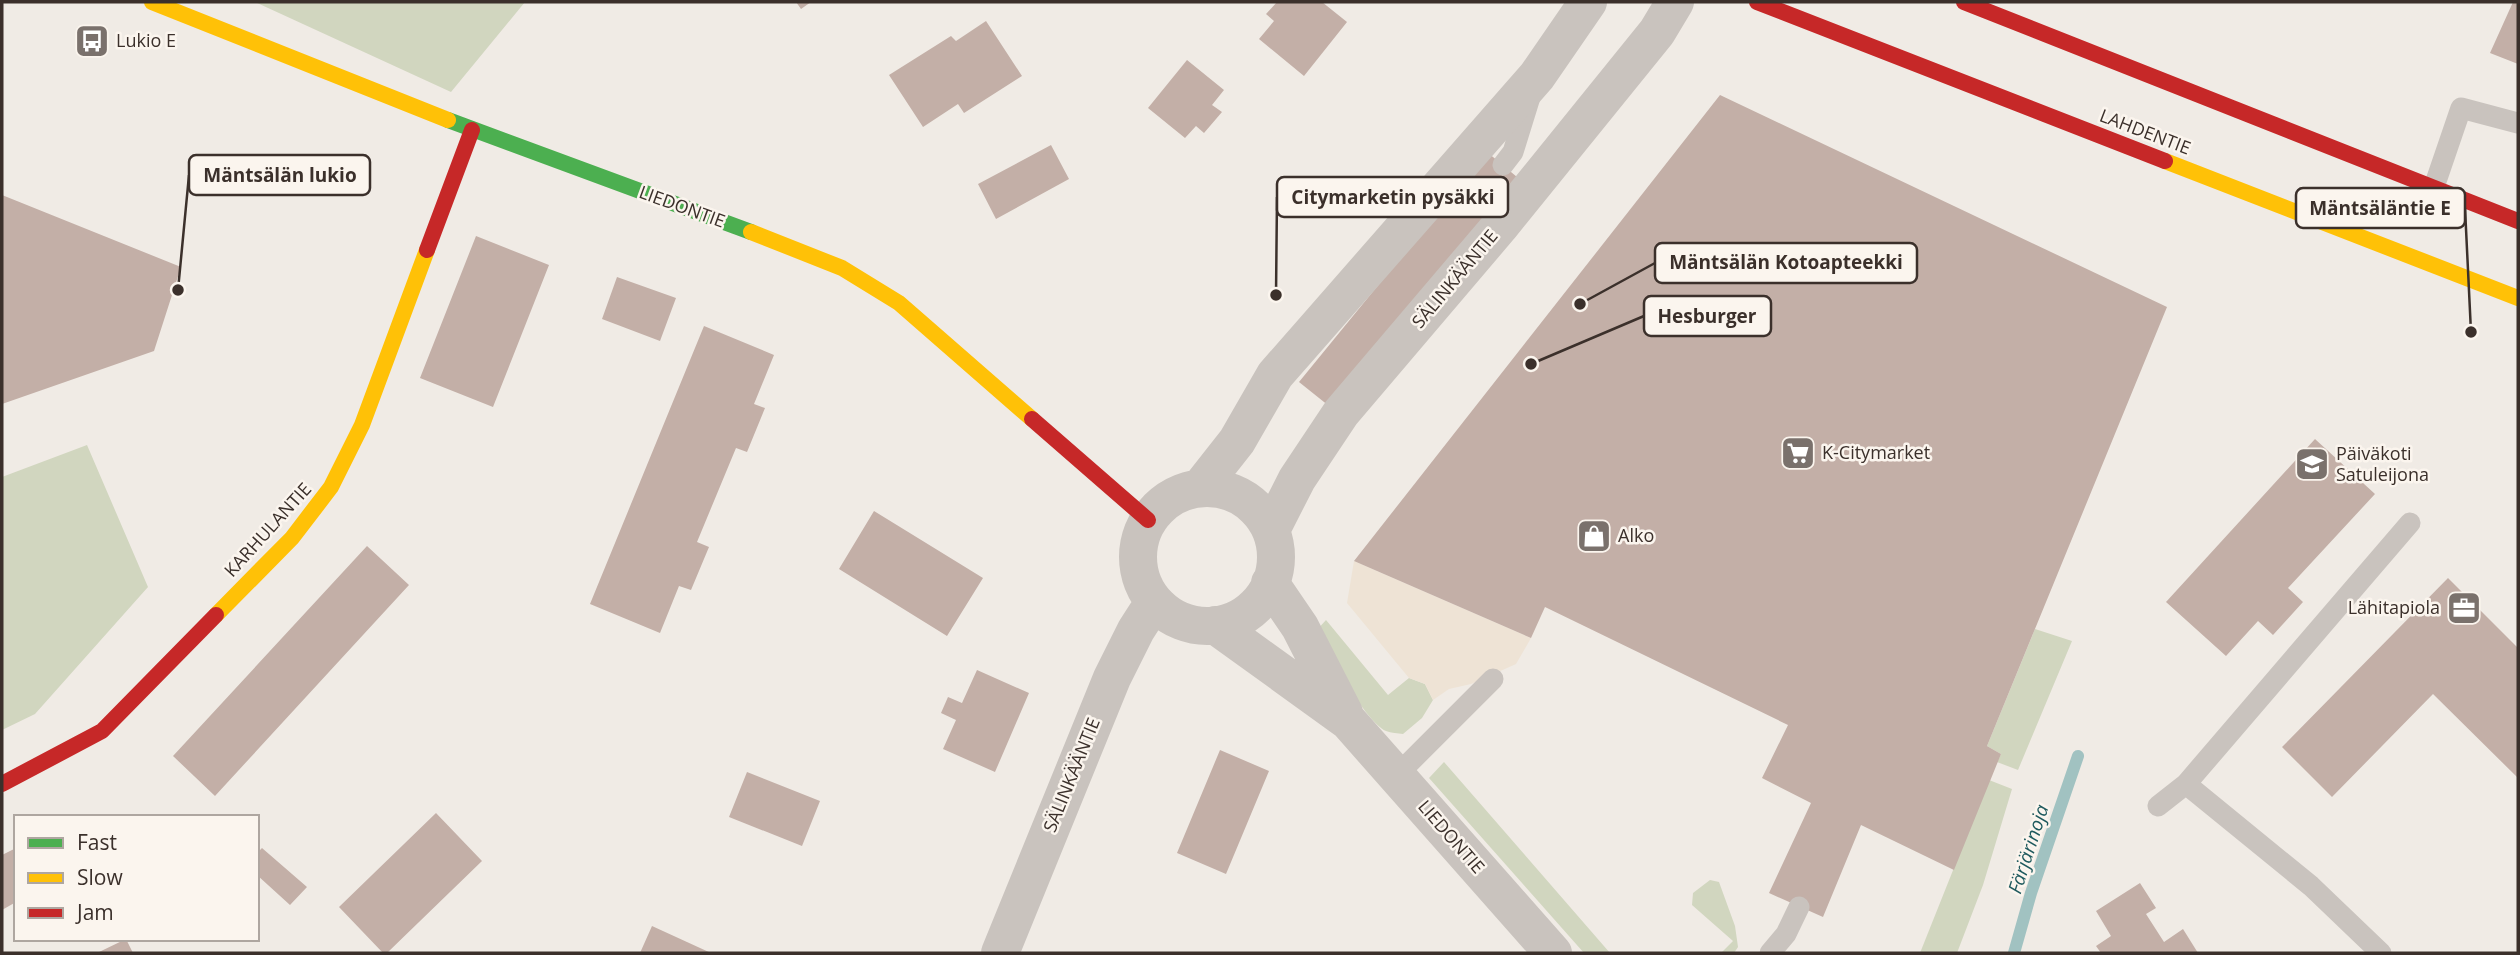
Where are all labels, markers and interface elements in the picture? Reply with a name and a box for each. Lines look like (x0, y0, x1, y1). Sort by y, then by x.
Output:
bus stop icon: Lukio E (73, 22, 111, 60)
place label: Lukio E (116, 28, 176, 52)
street label: LAHDENTIE (2096, 103, 2194, 159)
callout: Mäntsälän lukio (189, 155, 370, 195)
text: Mäntsälän lukio (203, 162, 357, 188)
callout: Citymarketin pysäkki (1277, 177, 1508, 217)
street label: LIEDONTIE (636, 179, 729, 233)
text: Citymarketin pysäkki (1291, 184, 1495, 210)
callout: Mäntsäläntie E (2296, 188, 2465, 228)
text: Mäntsäläntie E (2309, 195, 2451, 221)
street label: SÄLINKÄÄNTIE (1406, 224, 1502, 333)
callout: Mäntsälän Kotoapteekki (1655, 243, 1917, 283)
text: Mäntsälän Kotoapteekki (1669, 249, 1903, 275)
callout: Hesburger (1644, 296, 1771, 336)
text: Hesburger (1658, 303, 1757, 329)
supermarket icon: K-Citymarket (1779, 434, 1817, 472)
place label: K-Citymarket (1822, 440, 1930, 464)
place label: Päiväkoti Satuleijona (2336, 441, 2429, 486)
school or university icon: Päiväkoti Satuleijona (2293, 445, 2331, 483)
street label: KARHULANTIE (218, 477, 316, 582)
shop icon: Alko (1575, 517, 1613, 555)
place label: Alko (1618, 523, 1654, 547)
office icon: Lähitapiola (2445, 589, 2483, 627)
place label: Lähitapiola (2348, 595, 2440, 619)
street label: SÄLINKÄÄNTIE (1037, 714, 1105, 835)
street label: LIEDONTIE (1413, 795, 1490, 878)
water label: Färjärinoja (2001, 801, 2055, 897)
legend (14, 815, 259, 941)
text: Fast (77, 828, 117, 856)
text: Slow (77, 863, 123, 891)
text: Jam (75, 898, 114, 926)

